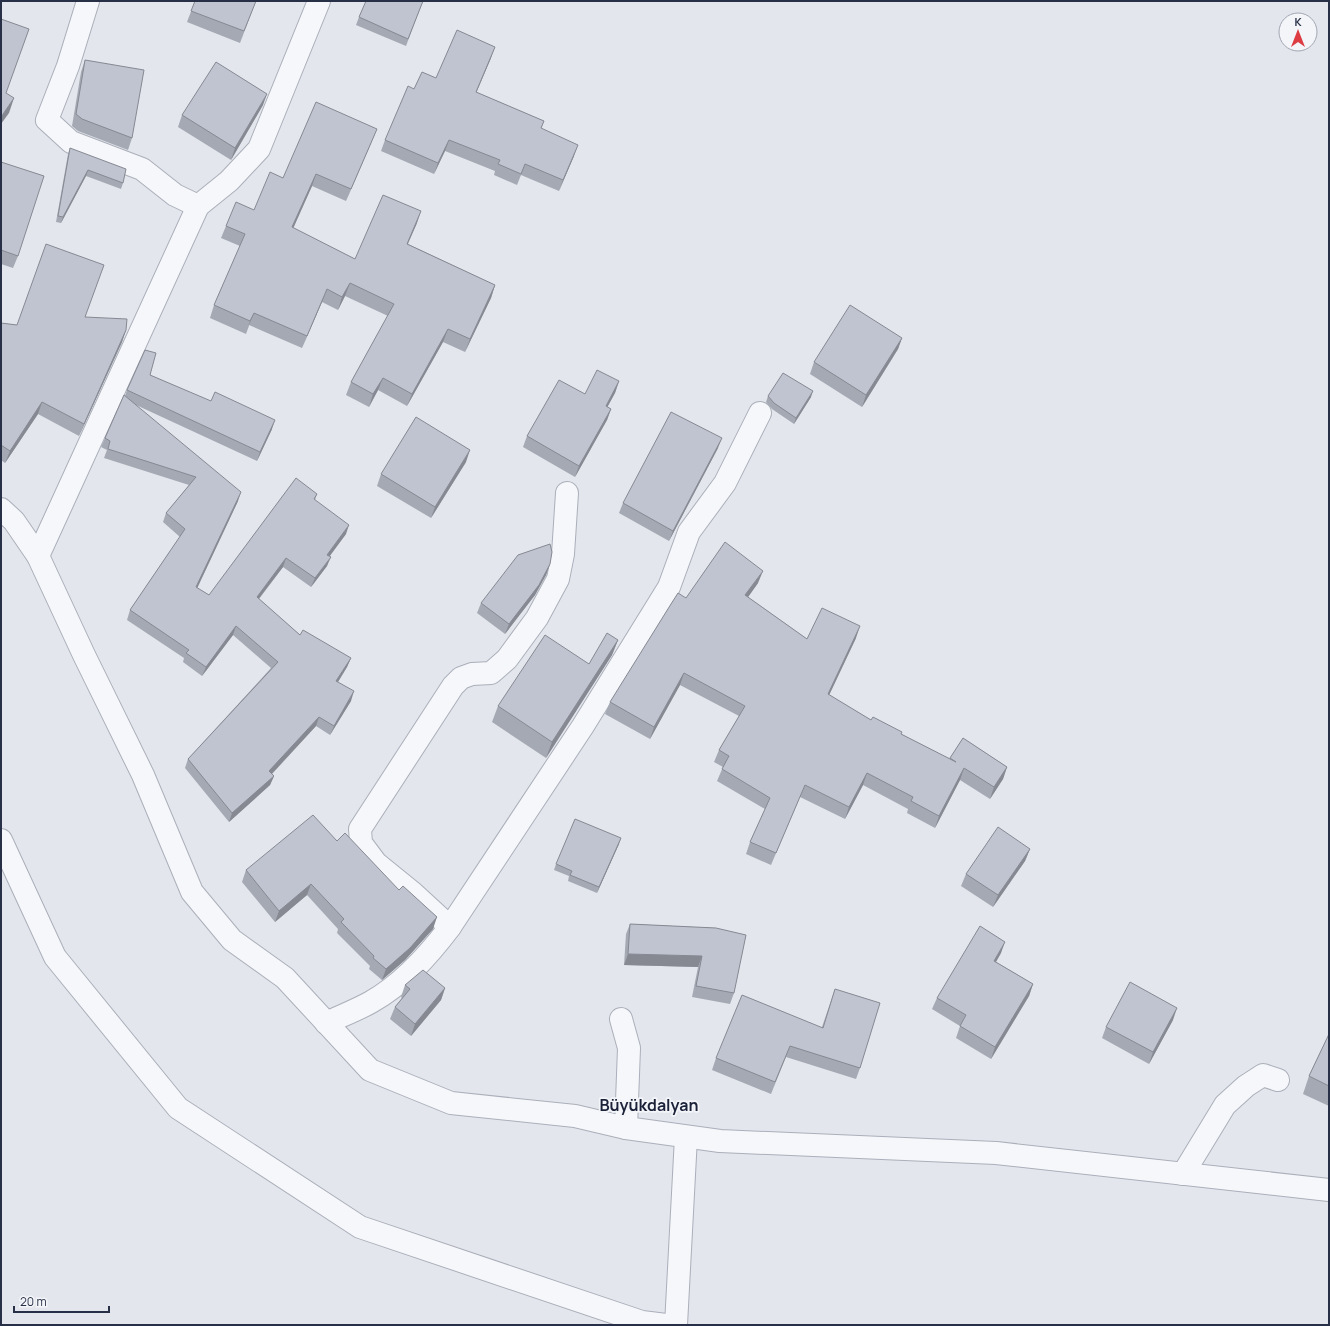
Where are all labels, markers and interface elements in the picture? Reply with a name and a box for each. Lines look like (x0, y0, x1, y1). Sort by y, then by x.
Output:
north arrow (1278, 12, 1318, 52)
text: K (1294, 14, 1302, 29)
district label: Büyükdalyan (600, 1094, 698, 1116)
scale bar (14, 1288, 109, 1314)
text: 20 m (20, 1293, 47, 1310)

